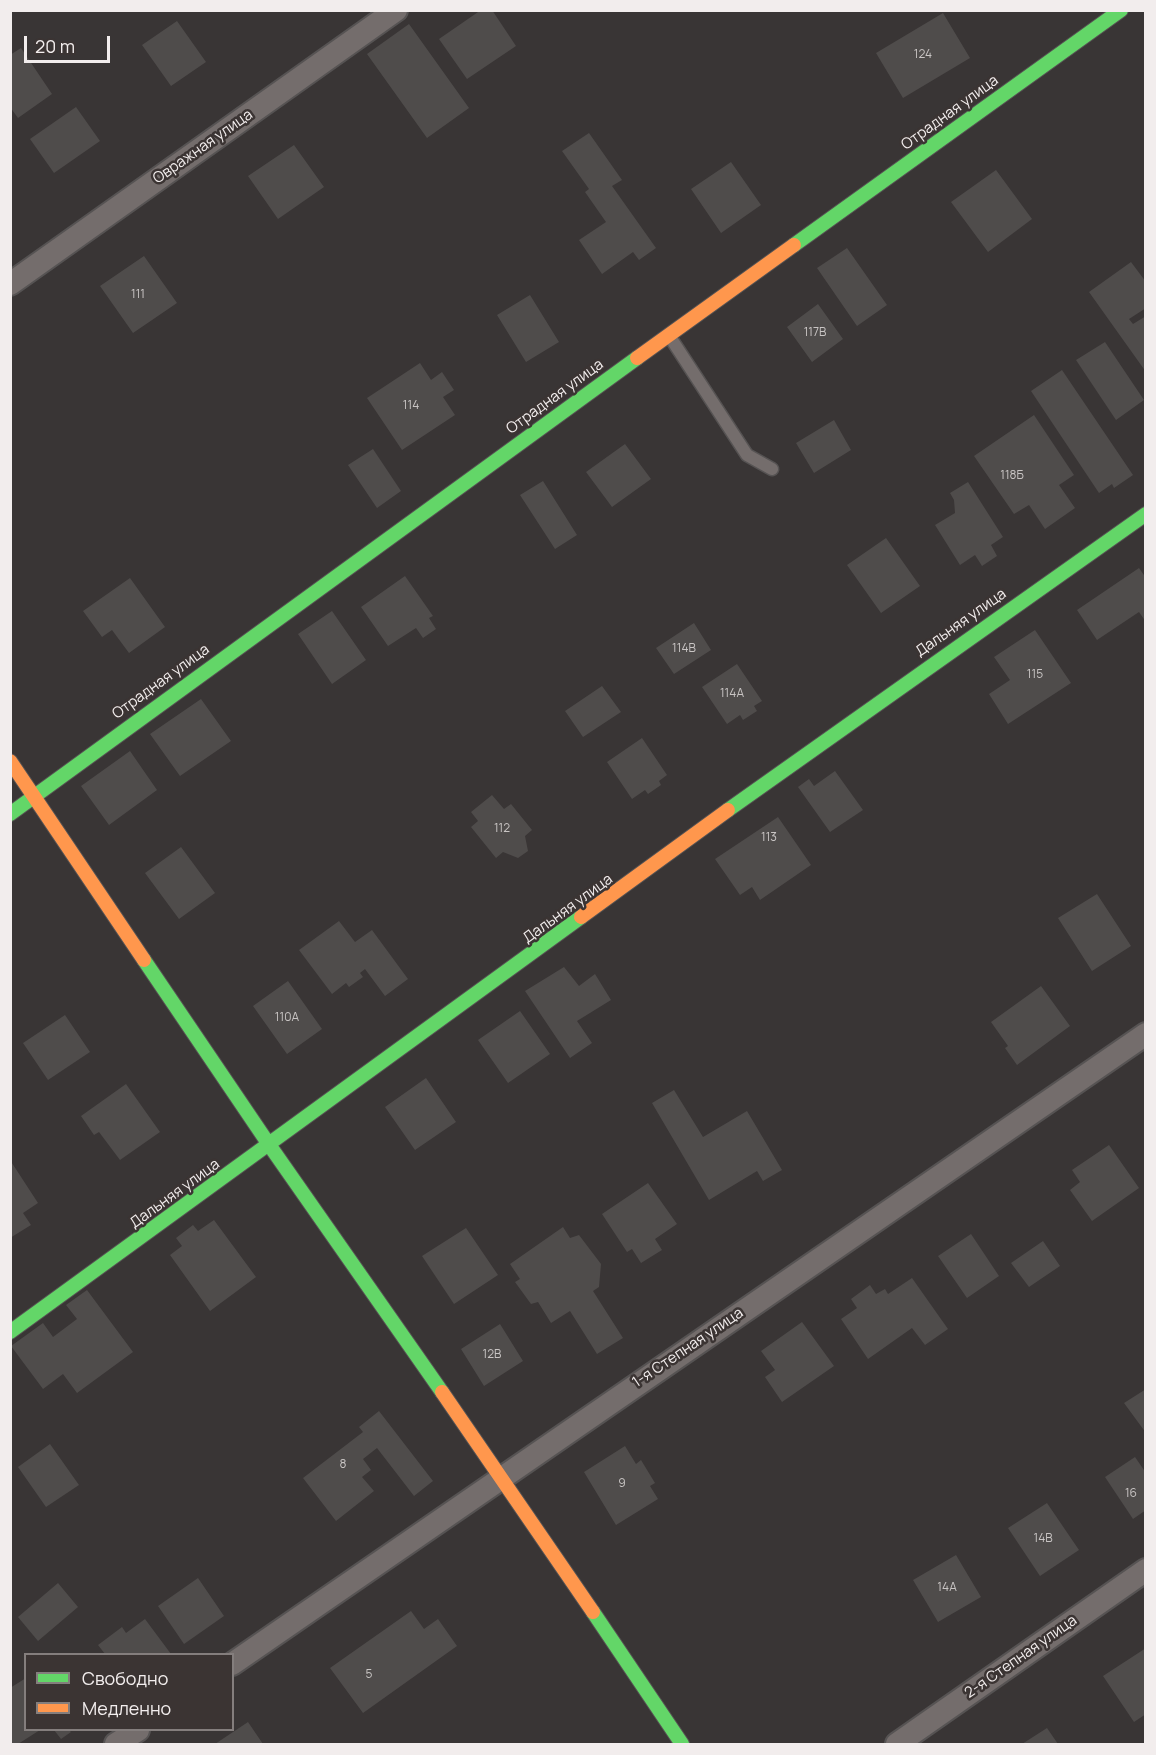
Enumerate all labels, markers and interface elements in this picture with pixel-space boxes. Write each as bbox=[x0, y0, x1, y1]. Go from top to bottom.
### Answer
scale bar bbox=[27, 24, 112, 62]
text: 20 m bbox=[35, 34, 75, 58]
house number: 124 bbox=[914, 48, 932, 62]
street label: Отрадная улица bbox=[898, 72, 1002, 154]
street label: Овражная улица bbox=[150, 106, 256, 188]
house number: 111 bbox=[131, 288, 145, 302]
house number: 117В bbox=[804, 326, 826, 340]
street label: Отрадная улица bbox=[503, 356, 607, 438]
house number: 114 bbox=[403, 399, 419, 413]
house number: 118Б bbox=[1000, 469, 1024, 483]
street label: Дальняя улица bbox=[912, 585, 1010, 661]
street label: Отрадная улица bbox=[109, 641, 213, 723]
house number: 114В bbox=[672, 642, 696, 656]
house number: 115 bbox=[1027, 668, 1043, 682]
house number: 114А bbox=[720, 687, 744, 701]
house number: 112 bbox=[494, 822, 510, 836]
house number: 113 bbox=[761, 831, 777, 845]
street label: Дальняя улица bbox=[520, 870, 616, 948]
house number: 110А bbox=[275, 1011, 299, 1025]
street label: Дальняя улица bbox=[127, 1155, 223, 1233]
street label: 1-я Степная улица bbox=[629, 1304, 747, 1392]
house number: 12В bbox=[483, 1348, 501, 1362]
house number: 8 bbox=[340, 1458, 346, 1472]
house number: 9 bbox=[618, 1477, 626, 1491]
house number: 16 bbox=[1125, 1487, 1137, 1501]
house number: 14В bbox=[1033, 1532, 1053, 1546]
house number: 14А bbox=[937, 1581, 957, 1595]
street label: 2-я Степная улица bbox=[962, 1612, 1080, 1702]
legend bbox=[24, 1653, 234, 1731]
text: Свободно bbox=[82, 1666, 168, 1690]
house number: 5 bbox=[366, 1668, 372, 1682]
text: Медленно bbox=[82, 1696, 171, 1720]

